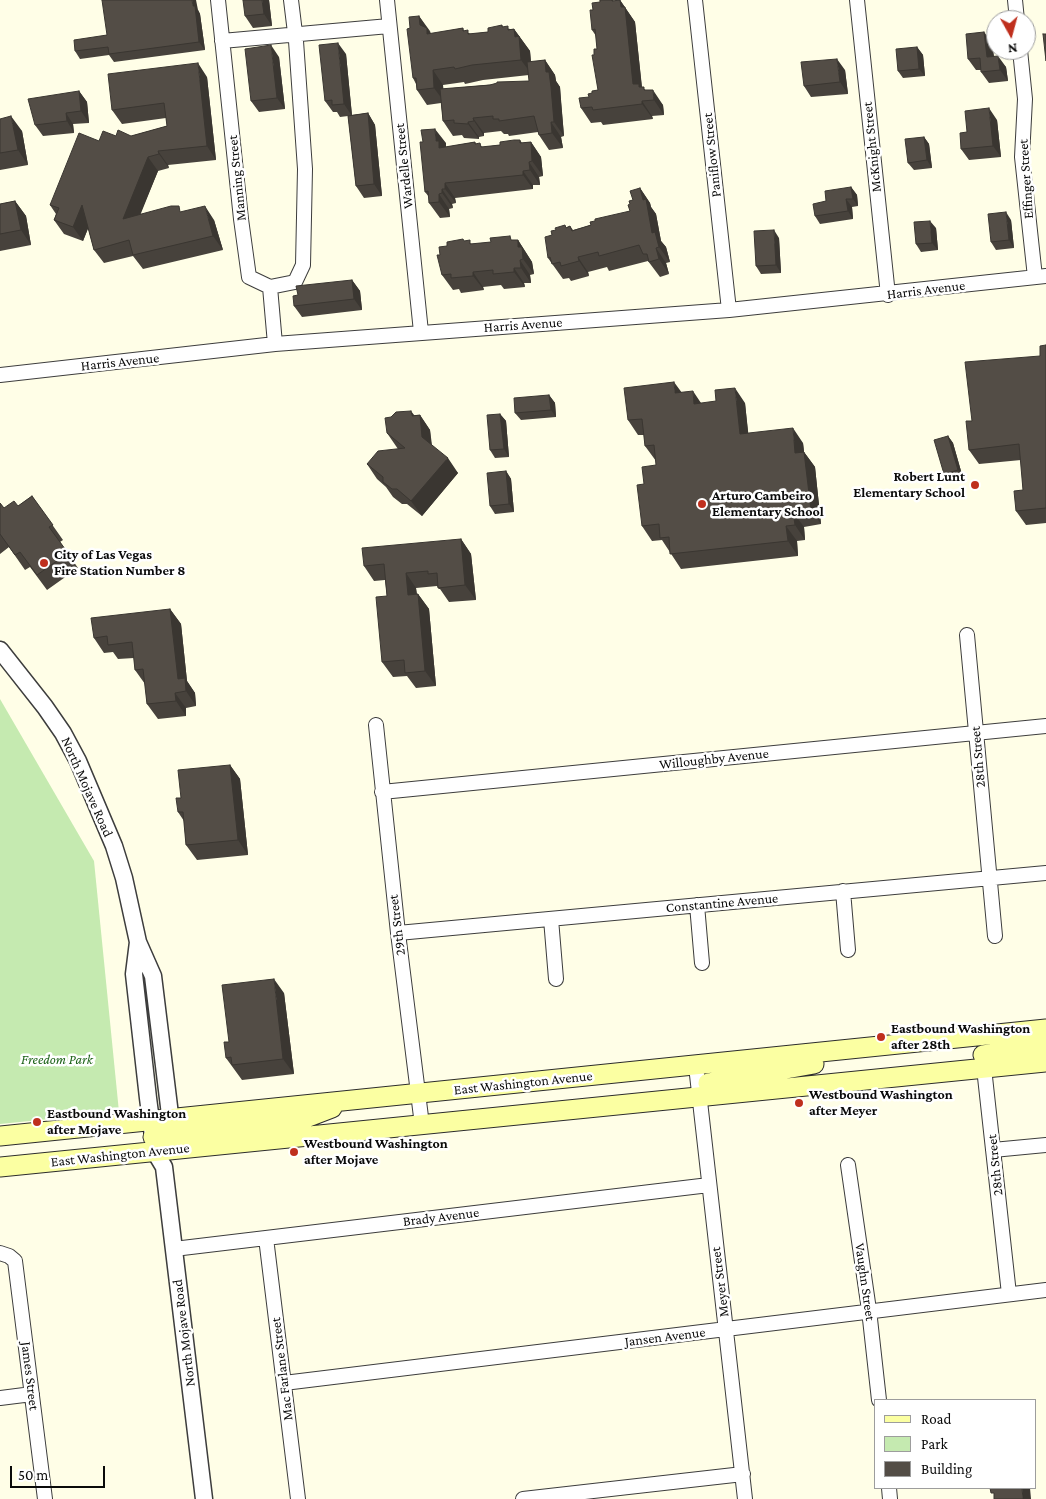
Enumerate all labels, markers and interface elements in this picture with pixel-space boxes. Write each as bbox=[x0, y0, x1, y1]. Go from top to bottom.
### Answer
north arrow bbox=[986, 10, 1036, 60]
text: N bbox=[1007, 40, 1018, 57]
street label: McKnight Street bbox=[859, 101, 885, 193]
street label: Paniflow Street bbox=[699, 112, 725, 198]
street label: Wardelle Street bbox=[391, 122, 417, 210]
street label: Manning Street bbox=[224, 134, 250, 222]
street label: Effinger Street bbox=[1015, 139, 1037, 219]
street label: Harris Avenue bbox=[886, 277, 966, 303]
street label: Harris Avenue bbox=[483, 314, 563, 336]
street label: Harris Avenue bbox=[80, 350, 160, 374]
place label: Robert Lunt Elementary School bbox=[853, 469, 965, 502]
marker: Robert Lunt Elementary School bbox=[969, 479, 981, 491]
place label: Arturo Cambeiro Elementary School bbox=[712, 488, 824, 520]
marker: Arturo Cambeiro Elementary School bbox=[696, 498, 708, 510]
place label: City of Las Vegas Fire Station Number 8 bbox=[54, 547, 185, 580]
marker: City of Las Vegas Fire Station Number 8 bbox=[38, 557, 50, 569]
street label: 28th Street bbox=[967, 726, 989, 788]
street label: North Mojave Road bbox=[57, 734, 117, 840]
street label: Willoughby Avenue bbox=[659, 745, 769, 773]
street label: Constantine Avenue bbox=[665, 890, 779, 916]
street label: 29th Street bbox=[385, 894, 409, 956]
place label: Eastbound Washington after 28th bbox=[891, 1021, 1030, 1054]
marker: Eastbound Washington after 28th bbox=[875, 1031, 887, 1043]
park label: Freedom Park bbox=[21, 1052, 93, 1068]
street label: East Washington Avenue bbox=[453, 1067, 593, 1099]
place label: Westbound Washington after Meyer bbox=[809, 1087, 953, 1120]
marker: Westbound Washington after Meyer bbox=[793, 1097, 805, 1109]
place label: Eastbound Washington after Mojave bbox=[47, 1106, 186, 1138]
marker: Eastbound Washington after Mojave bbox=[31, 1116, 43, 1128]
street label: 28th Street bbox=[983, 1133, 1007, 1197]
place label: Westbound Washington after Mojave bbox=[304, 1136, 448, 1168]
street label: East Washington Avenue bbox=[50, 1139, 190, 1171]
marker: Westbound Washington after Mojave bbox=[288, 1146, 300, 1158]
street label: Brady Avenue bbox=[402, 1204, 480, 1230]
street label: Vaughn Street bbox=[851, 1242, 879, 1322]
street label: Meyer Street bbox=[707, 1246, 733, 1318]
street label: North Mojave Road bbox=[169, 1279, 199, 1387]
street label: Mac Farlane Street bbox=[267, 1316, 297, 1422]
street label: Jansen Avenue bbox=[624, 1324, 706, 1350]
street label: James Street bbox=[17, 1341, 43, 1411]
legend bbox=[874, 1399, 1036, 1489]
text: Road bbox=[921, 1411, 951, 1427]
text: Park bbox=[921, 1436, 948, 1452]
scale bar bbox=[12, 1456, 108, 1488]
text: Building bbox=[921, 1461, 972, 1477]
text: 50 m bbox=[18, 1467, 48, 1483]

